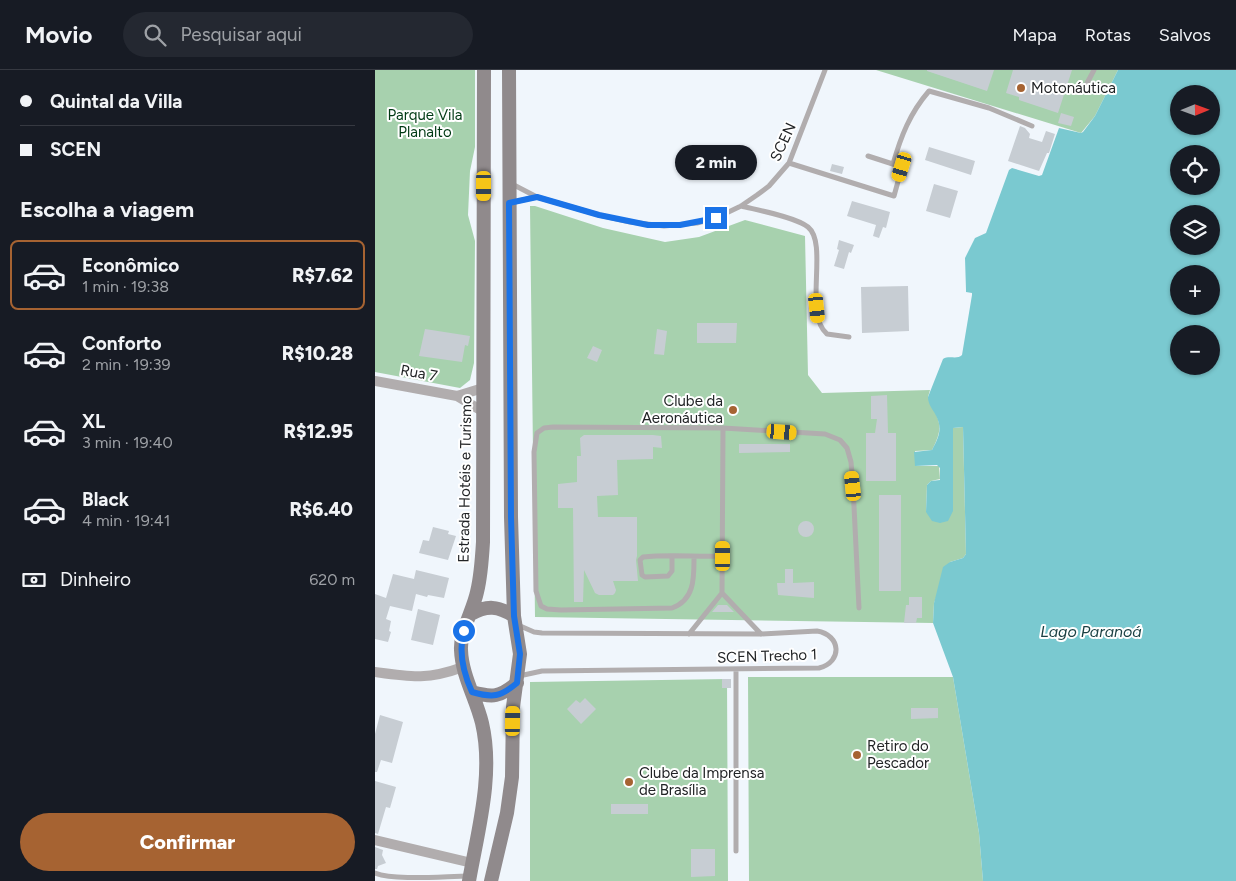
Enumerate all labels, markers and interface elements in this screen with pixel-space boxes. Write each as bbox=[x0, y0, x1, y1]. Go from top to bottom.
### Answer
search box bbox=[123, 12, 473, 57]
text: Movio bbox=[25, 20, 93, 49]
icon: search bbox=[141, 21, 169, 49]
text: Pesquisar aqui bbox=[181, 23, 302, 46]
text: Mapa bbox=[1013, 24, 1057, 46]
text: Rotas bbox=[1085, 24, 1131, 46]
text: Salvos bbox=[1159, 24, 1211, 46]
place label: Motonáutica bbox=[1031, 79, 1116, 97]
marker: Motonáutica bbox=[1015, 82, 1027, 94]
north arrow bbox=[1170, 85, 1220, 135]
map controls bbox=[1170, 85, 1220, 375]
text: Quintal da Villa bbox=[50, 90, 182, 113]
park label: Parque Vila Planalto bbox=[387, 106, 463, 141]
street label: SCEN bbox=[766, 120, 800, 164]
text: SCEN bbox=[50, 138, 101, 161]
button: locate bbox=[1170, 145, 1220, 195]
callout: 2 min bbox=[675, 146, 757, 180]
car bbox=[890, 150, 913, 184]
text: 2 min bbox=[696, 153, 736, 172]
car bbox=[476, 171, 491, 201]
text: Escolha a viagem bbox=[20, 196, 194, 223]
button: layers bbox=[1170, 205, 1220, 255]
route end bbox=[705, 207, 727, 229]
icon: car bbox=[22, 253, 67, 298]
text: Econômico bbox=[82, 254, 179, 277]
text: R$7.62 bbox=[292, 264, 353, 287]
button: + bbox=[1170, 265, 1220, 315]
text: 1 min · 19:38 bbox=[82, 277, 169, 296]
car bbox=[807, 292, 826, 324]
button: − bbox=[1170, 325, 1220, 375]
icon: car bbox=[22, 331, 67, 376]
text: Conforto bbox=[82, 332, 162, 355]
text: R$10.28 bbox=[282, 342, 353, 365]
text: 2 min · 19:39 bbox=[82, 355, 171, 374]
street label: Rua 7 bbox=[399, 361, 439, 385]
place label: Clube da Aeronáutica bbox=[642, 392, 723, 427]
street label: Estrada Hotéis e Turismo bbox=[455, 395, 475, 563]
marker: Clube da Aeronáutica bbox=[727, 404, 739, 416]
icon: car bbox=[22, 409, 67, 454]
text: XL bbox=[82, 410, 105, 433]
text: R$12.95 bbox=[284, 420, 353, 443]
car bbox=[766, 423, 797, 441]
text: 3 min · 19:40 bbox=[82, 433, 173, 452]
car bbox=[843, 470, 862, 502]
icon: car bbox=[22, 487, 67, 532]
text: Black bbox=[82, 488, 129, 511]
text: R$6.40 bbox=[289, 498, 353, 521]
text: 4 min · 19:41 bbox=[82, 511, 170, 530]
car bbox=[715, 541, 730, 571]
icon: cash bbox=[20, 566, 48, 594]
text: Dinheiro bbox=[60, 568, 131, 591]
text: 620 m bbox=[309, 570, 355, 589]
route start bbox=[453, 620, 475, 642]
water label: Lago Paranoá bbox=[1040, 622, 1142, 641]
street label: SCEN Trecho 1 bbox=[717, 645, 817, 667]
car bbox=[505, 706, 520, 736]
place label: Retiro do Pescador bbox=[867, 737, 929, 772]
marker: Retiro do Pescador bbox=[851, 749, 863, 761]
place label: Clube da Imprensa de Brasília bbox=[639, 764, 764, 799]
marker: Clube da Imprensa de Brasília bbox=[623, 776, 635, 788]
button: Confirmar bbox=[20, 813, 355, 871]

